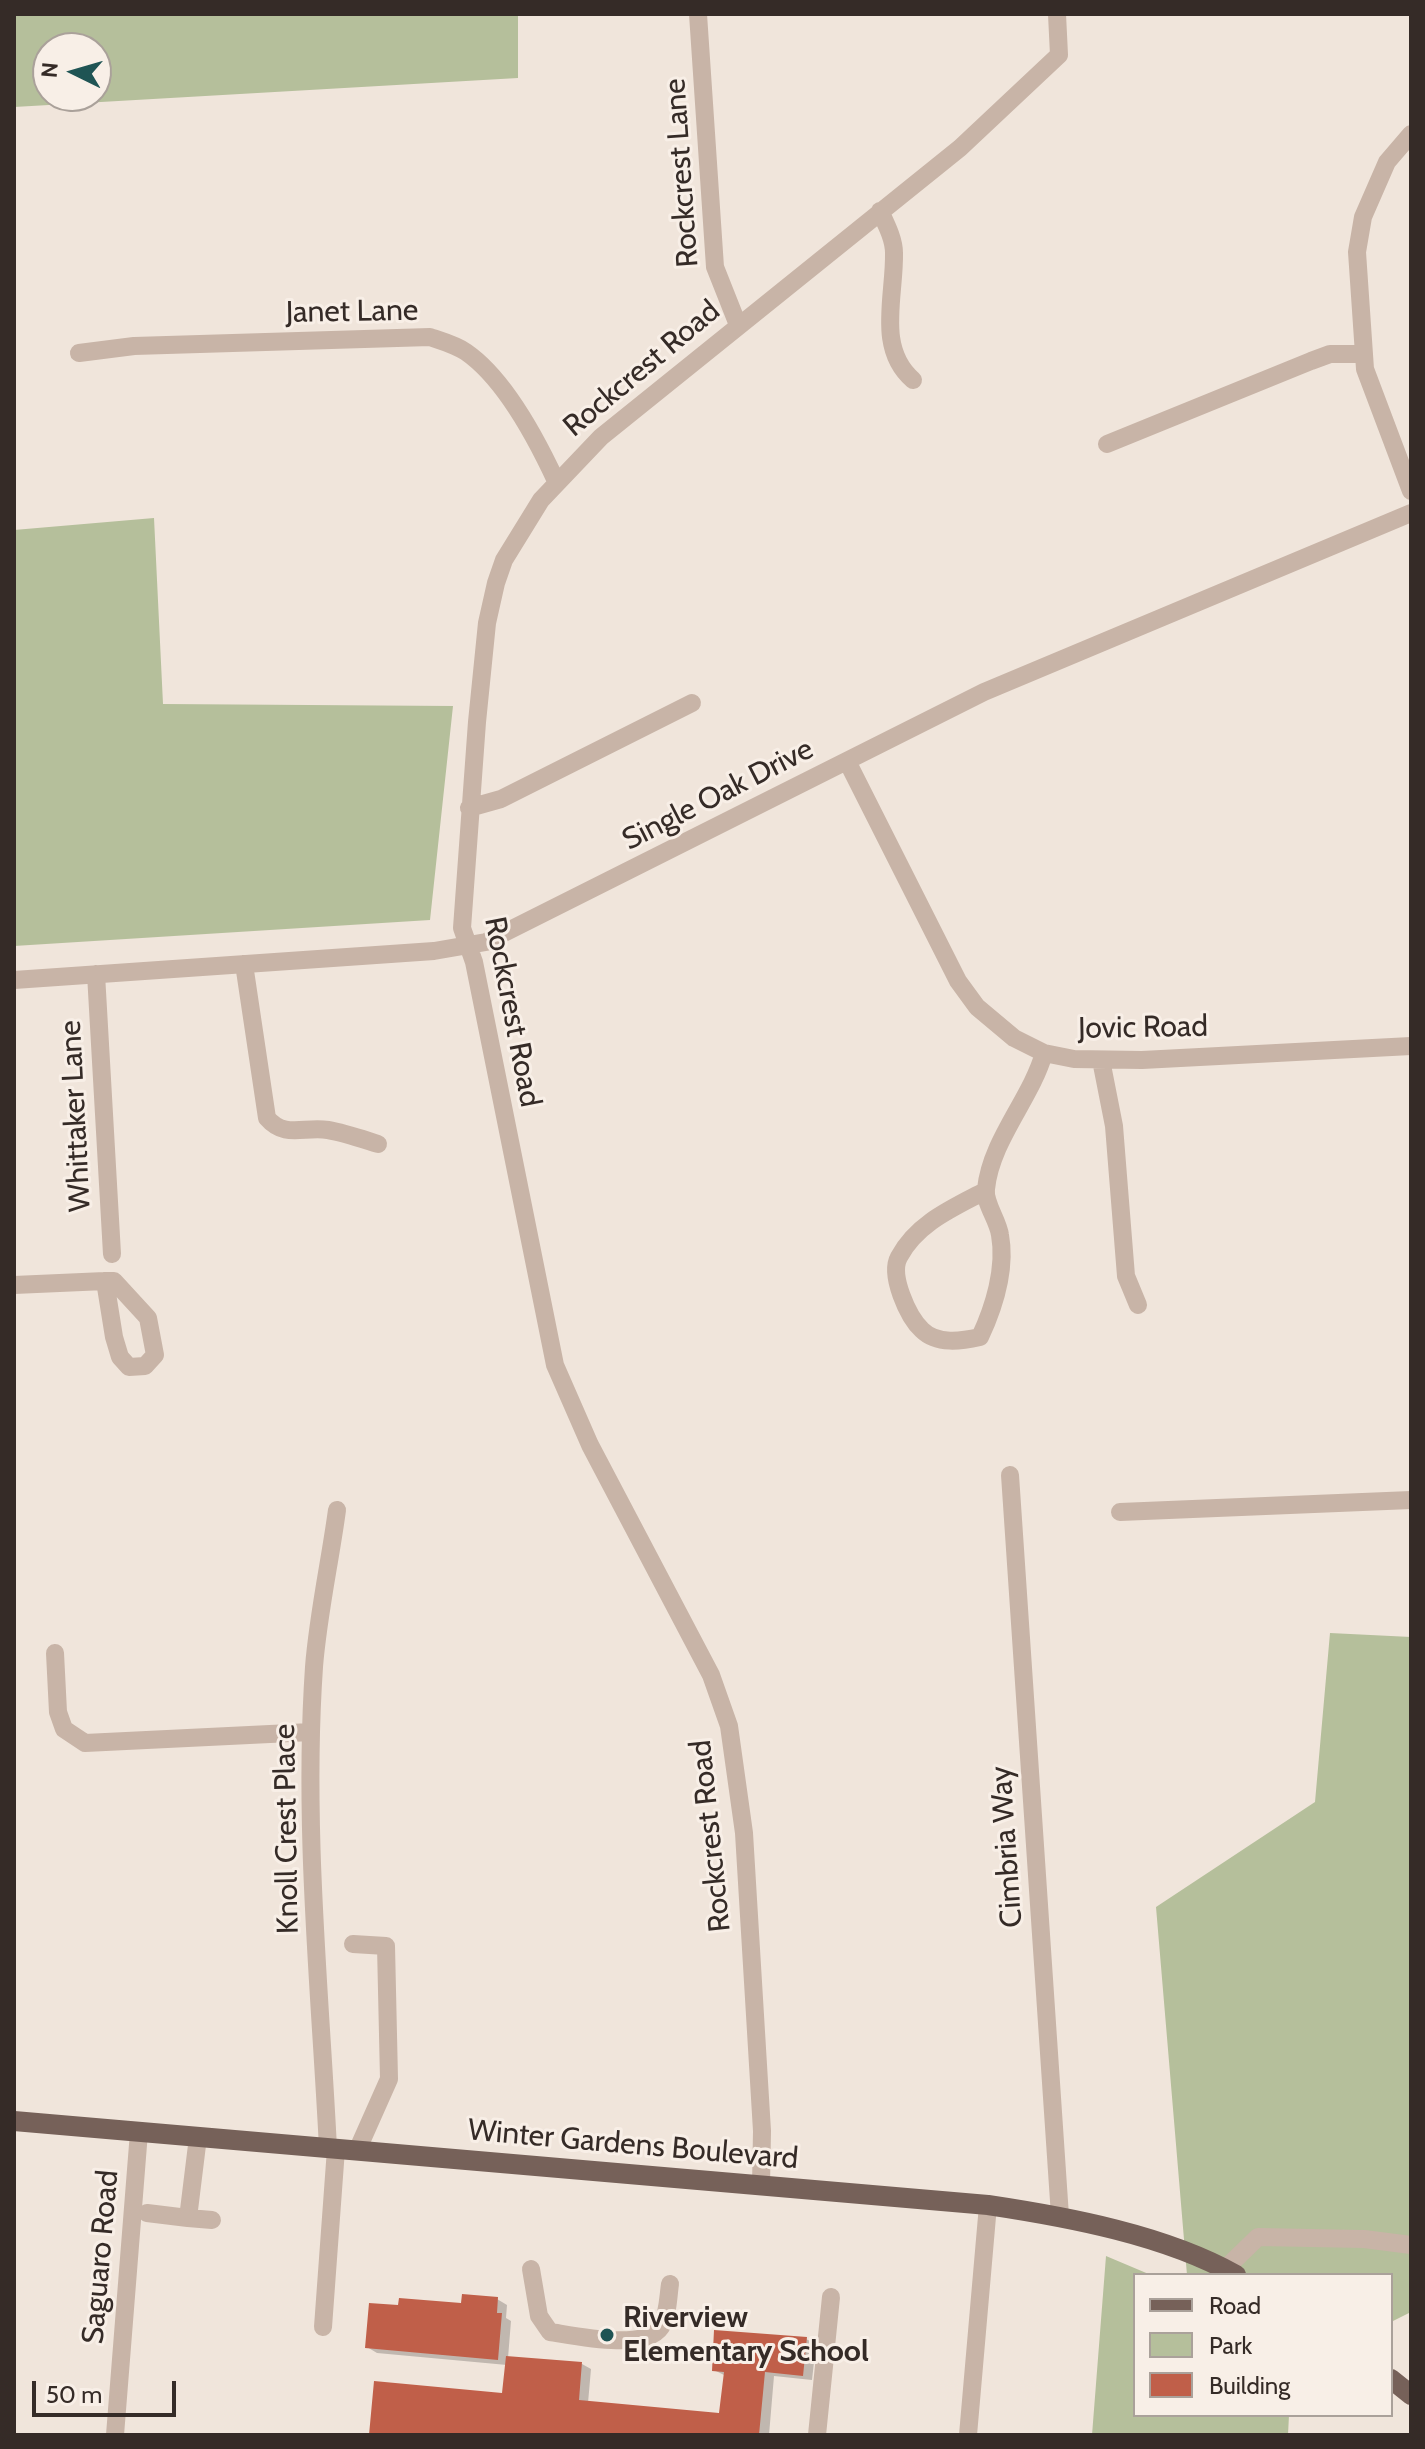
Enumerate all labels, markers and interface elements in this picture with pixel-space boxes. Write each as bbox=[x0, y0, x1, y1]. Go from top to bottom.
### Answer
north arrow bbox=[32, 32, 112, 112]
text: N bbox=[35, 61, 64, 79]
street label: Rockcrest Lane bbox=[657, 77, 707, 269]
street label: Janet Lane bbox=[286, 293, 418, 331]
street label: Rockcrest Road bbox=[557, 293, 727, 445]
street label: Single Oak Drive bbox=[617, 731, 819, 859]
street label: Rockcrest Road bbox=[476, 914, 548, 1110]
street label: Jovic Road bbox=[1078, 1009, 1208, 1047]
street label: Whittaker Lane bbox=[53, 1019, 99, 1213]
street label: Knoll Crest Place bbox=[267, 1723, 307, 1935]
street label: Rockcrest Road bbox=[683, 1738, 739, 1934]
street label: Cimbria Way bbox=[983, 1765, 1031, 1929]
street label: Winter Gardens Boulevard bbox=[466, 2113, 800, 2177]
street label: Saguaro Road bbox=[75, 2169, 127, 2345]
legend bbox=[1133, 2273, 1393, 2417]
text: Road bbox=[1209, 2291, 1261, 2320]
place label: Riverview Elementary School bbox=[623, 2300, 869, 2370]
marker: Riverview Elementary School bbox=[598, 2326, 616, 2344]
text: Park bbox=[1209, 2331, 1252, 2360]
scale bar bbox=[36, 2365, 180, 2415]
text: Building bbox=[1209, 2371, 1290, 2400]
text: 50 m bbox=[46, 2380, 102, 2409]

